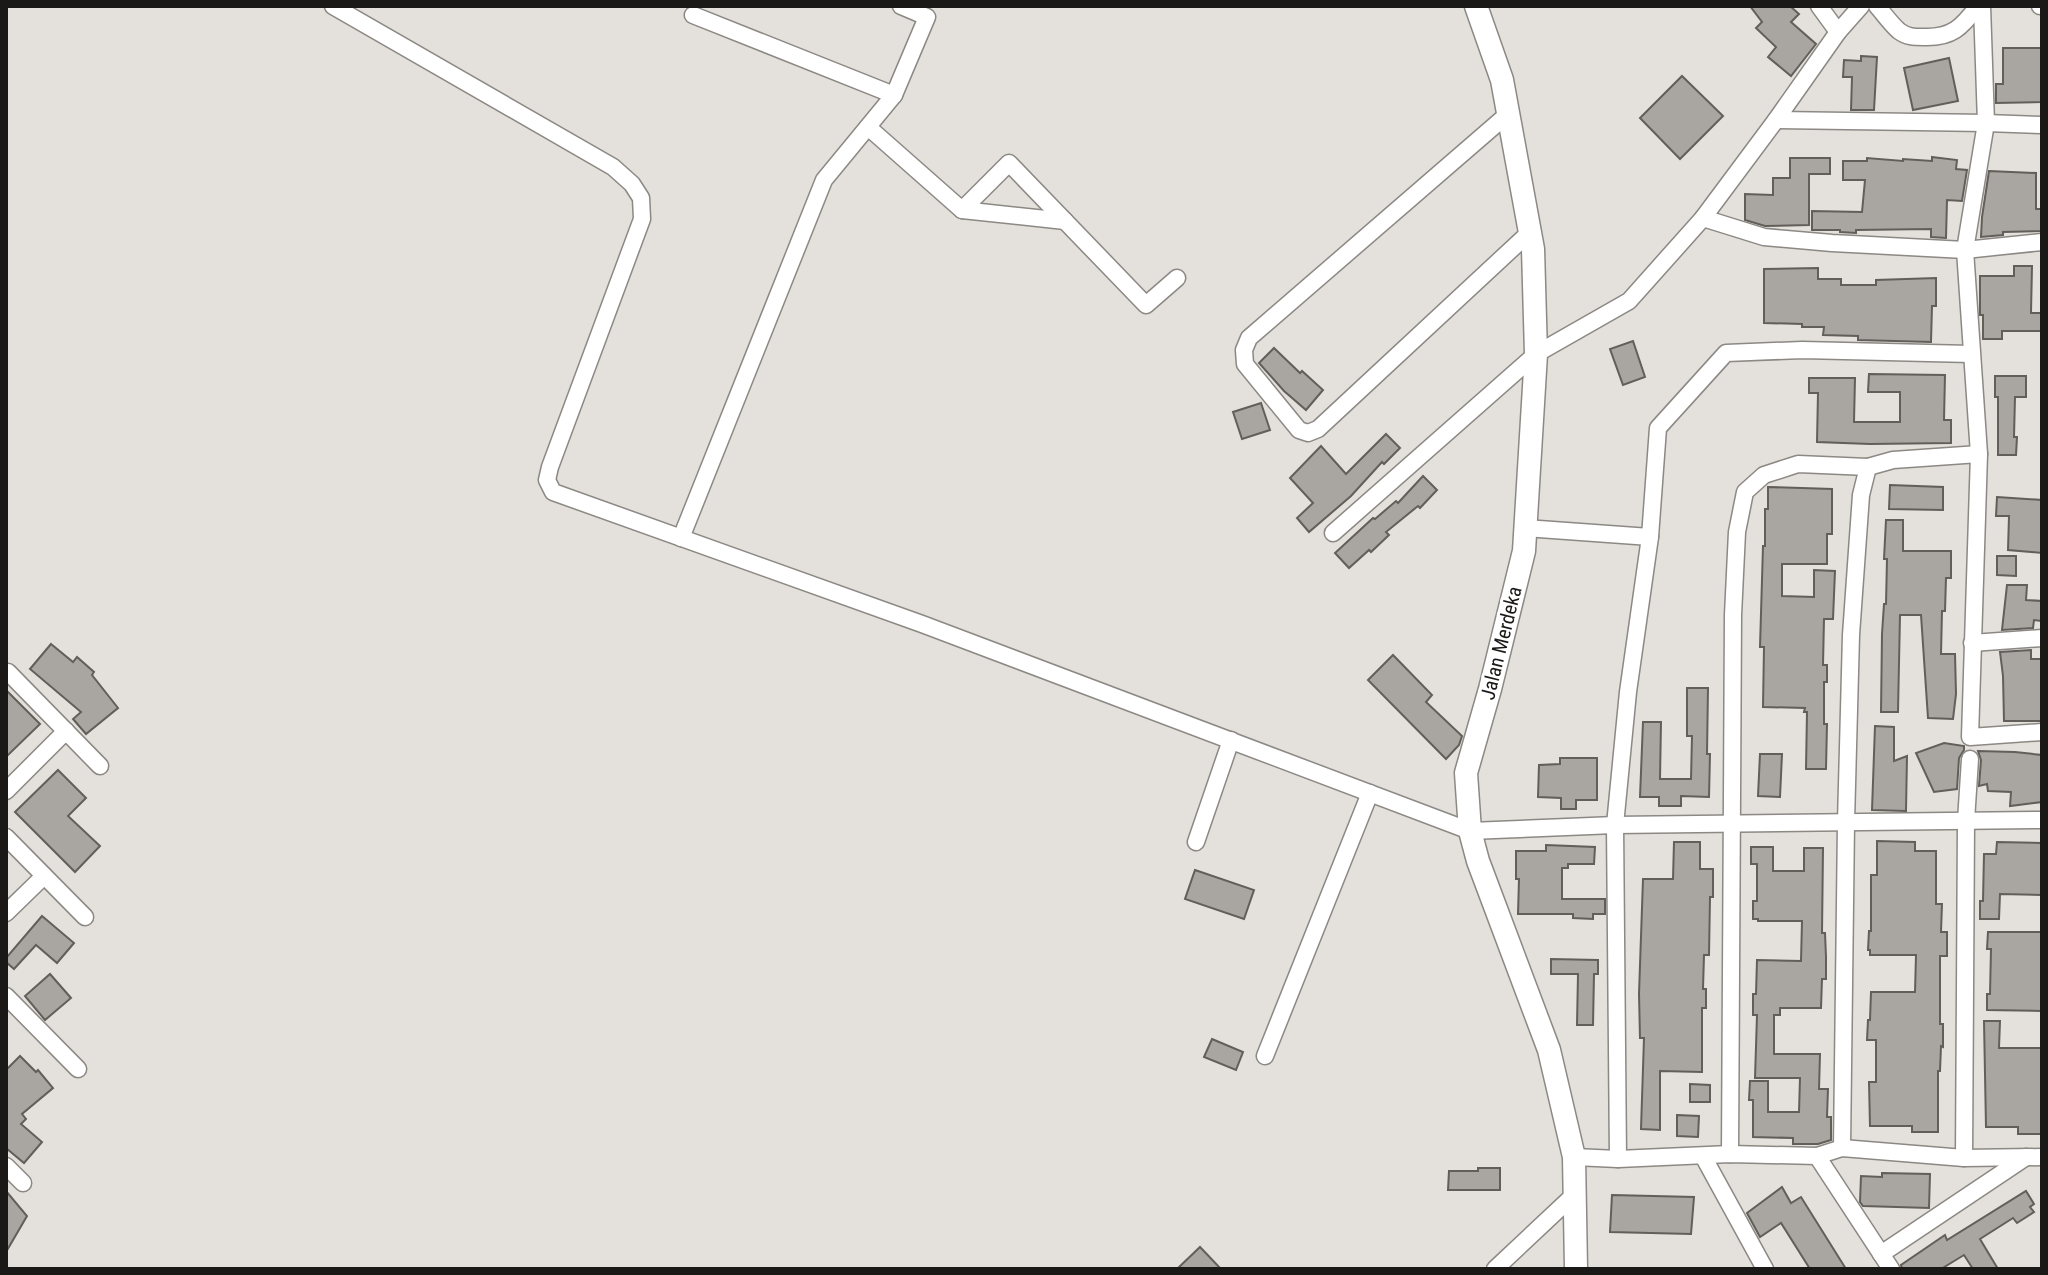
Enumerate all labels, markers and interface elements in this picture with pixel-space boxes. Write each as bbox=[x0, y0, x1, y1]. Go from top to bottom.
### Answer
street label: Jalan Merdeka bbox=[1475, 584, 1527, 702]

